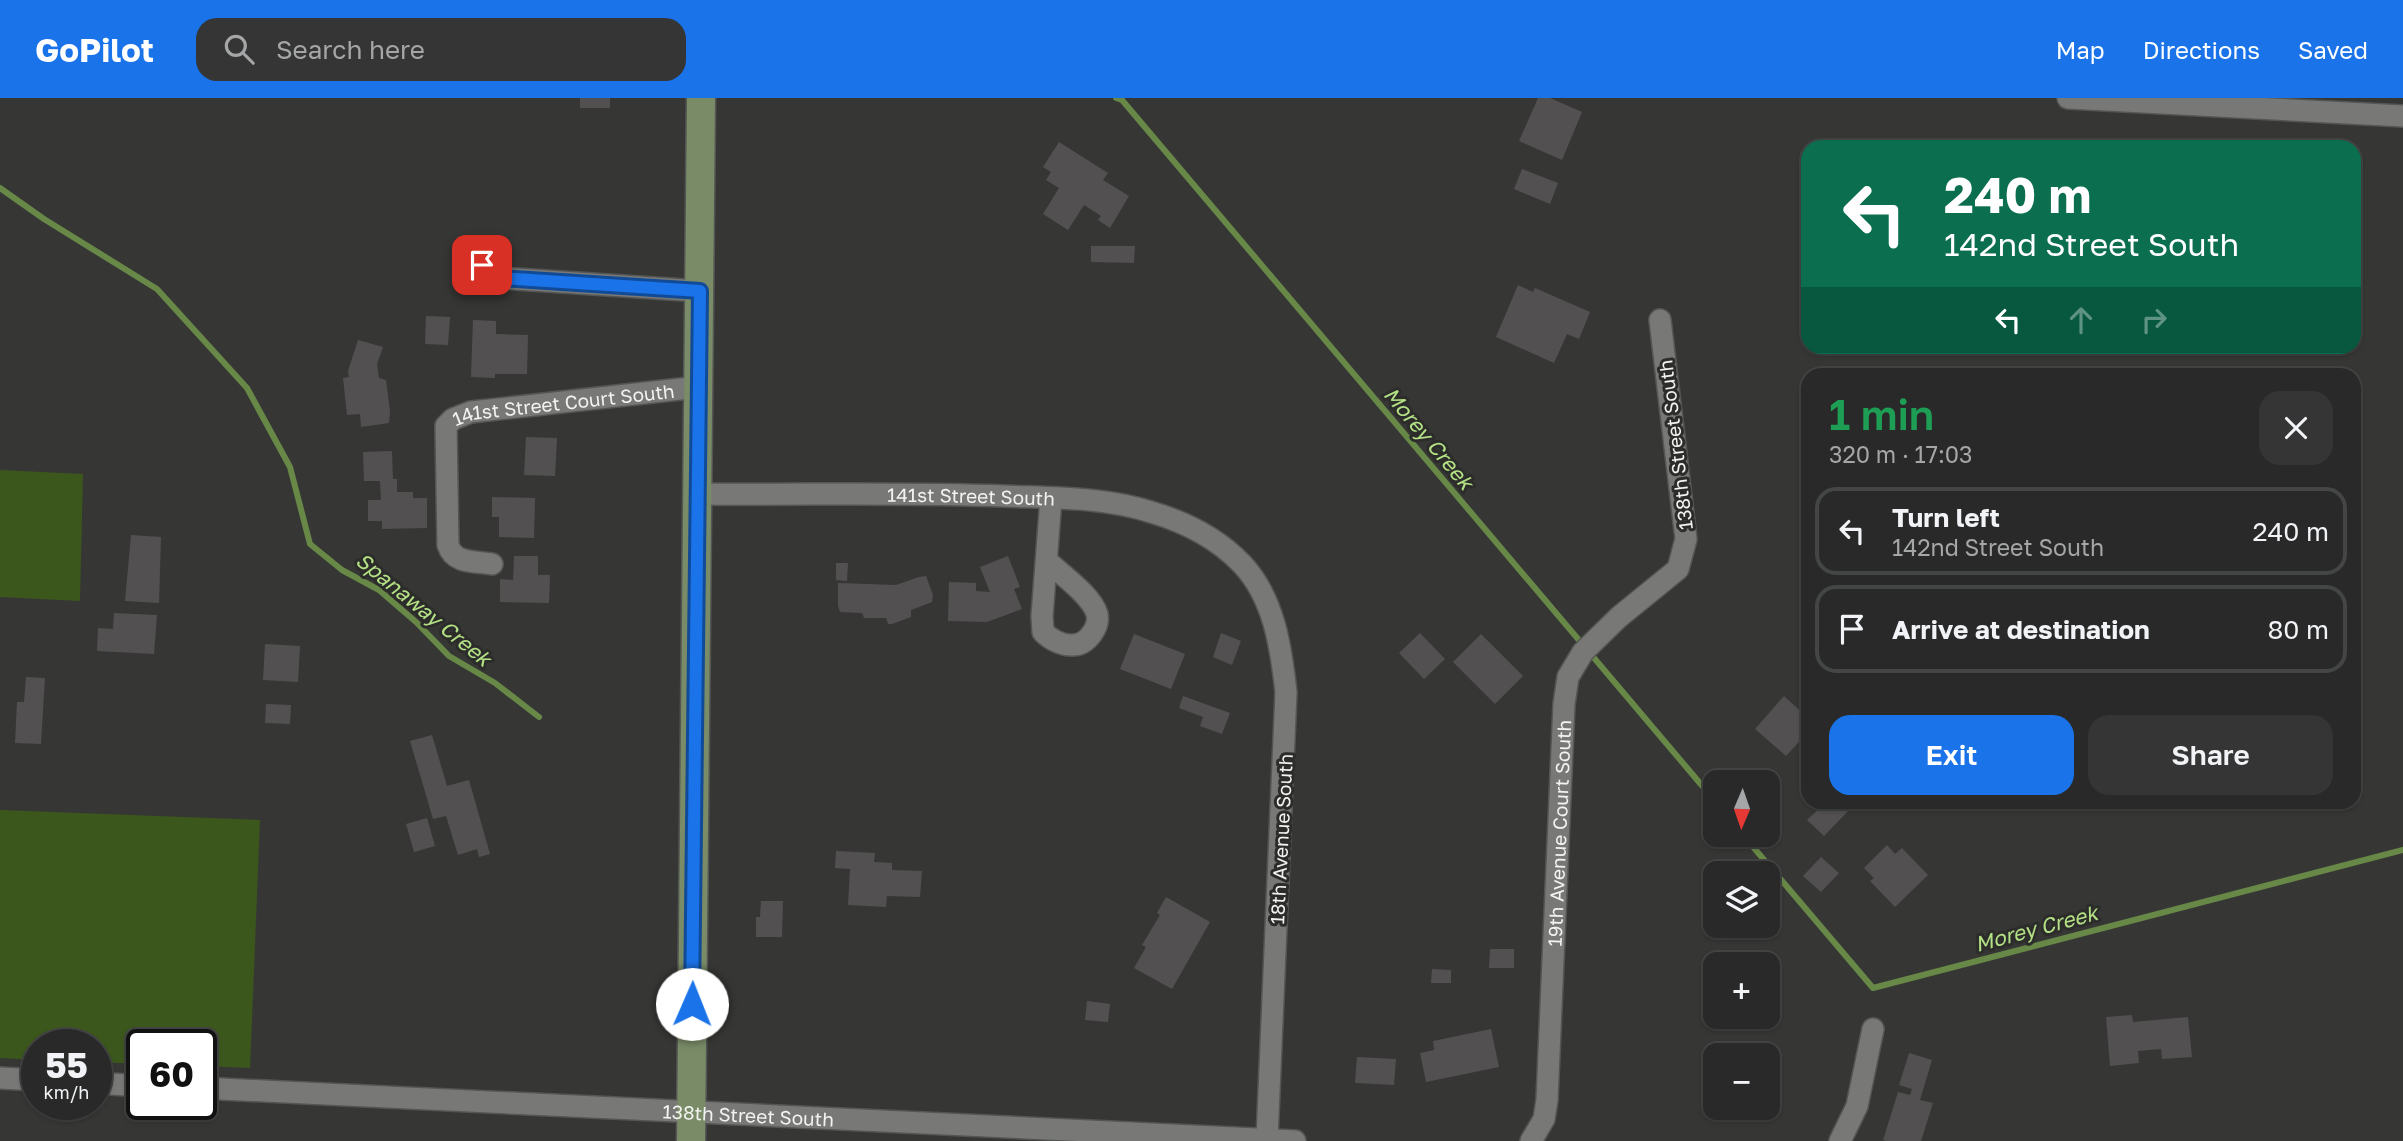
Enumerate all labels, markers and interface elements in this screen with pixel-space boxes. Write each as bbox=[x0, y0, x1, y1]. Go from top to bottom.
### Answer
search box bbox=[196, 18, 686, 81]
text: GoPilot bbox=[35, 30, 154, 69]
icon: search bbox=[220, 30, 258, 68]
text: Search here bbox=[276, 34, 425, 65]
text: Map bbox=[2056, 35, 2105, 64]
text: Directions bbox=[2143, 35, 2260, 64]
text: Saved bbox=[2298, 35, 2368, 64]
text: 240 m bbox=[1944, 165, 2092, 224]
icon: left bbox=[1829, 168, 1920, 259]
text: 142nd Street South bbox=[1944, 225, 2239, 263]
pin bbox=[452, 235, 512, 295]
icon: arrive bbox=[463, 246, 501, 284]
icon: left bbox=[1989, 301, 2027, 339]
icon: ahead bbox=[2062, 301, 2100, 339]
icon: right bbox=[2135, 301, 2173, 339]
street label: 138th Street South bbox=[1653, 359, 1697, 531]
street label: 141st Street Court South bbox=[449, 378, 676, 430]
water label: Morey Creek bbox=[1379, 381, 1481, 496]
text: 1 min bbox=[1829, 389, 1934, 439]
button: close bbox=[2259, 391, 2333, 465]
text: 320 m · 17:03 bbox=[1829, 440, 1973, 468]
street label: 141st Street South bbox=[887, 482, 1055, 509]
text: Turn left bbox=[1892, 502, 2000, 533]
icon: left bbox=[1833, 512, 1871, 550]
text: 240 m bbox=[2252, 516, 2329, 547]
text: 142nd Street South bbox=[1892, 533, 2104, 561]
water label: Spanaway Creek bbox=[351, 547, 498, 673]
icon: arrive bbox=[1833, 610, 1871, 648]
text: Arrive at destination bbox=[1892, 614, 2150, 645]
text: 80 m bbox=[2268, 614, 2329, 645]
button: Exit bbox=[1829, 715, 2074, 795]
button: Share bbox=[2088, 715, 2333, 795]
street label: 19th Avenue Court South bbox=[1542, 719, 1575, 947]
street label: 18th Avenue South bbox=[1265, 753, 1297, 925]
north arrow bbox=[1703, 770, 1780, 847]
map controls bbox=[1703, 770, 1780, 1120]
button: layers bbox=[1703, 861, 1780, 938]
water label: Morey Creek bbox=[1972, 899, 2102, 957]
button: + bbox=[1703, 952, 1780, 1029]
position arrow bbox=[655, 967, 729, 1041]
speed limit sign: 60 bbox=[126, 1029, 217, 1120]
button: − bbox=[1703, 1043, 1780, 1120]
text: 55 bbox=[45, 1044, 88, 1086]
text: km/h bbox=[44, 1081, 89, 1103]
street label: 138th Street South bbox=[662, 1099, 835, 1130]

